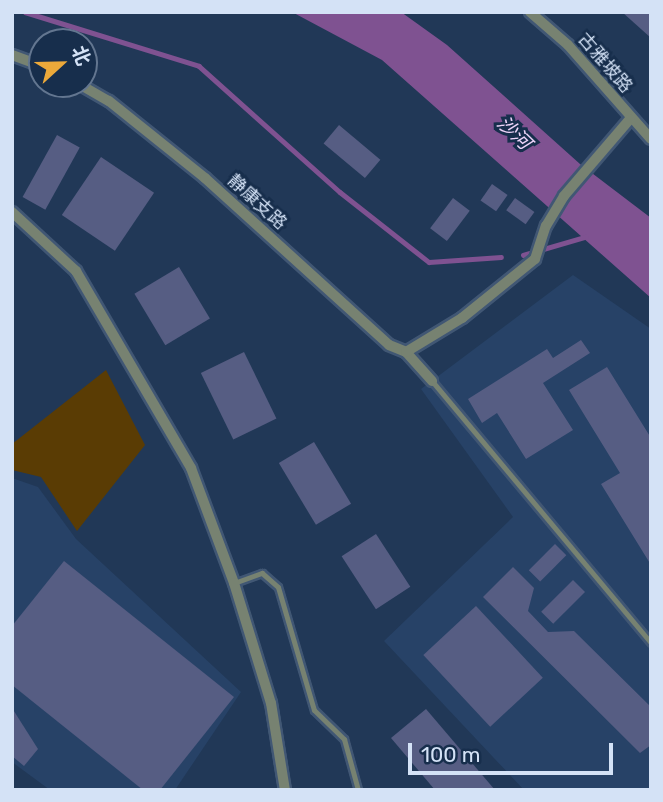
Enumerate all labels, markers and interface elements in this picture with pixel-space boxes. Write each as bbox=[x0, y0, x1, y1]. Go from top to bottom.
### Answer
north arrow bbox=[28, 28, 98, 98]
street label: 古雅坡路 bbox=[573, 29, 637, 97]
text: 北 bbox=[67, 43, 95, 69]
water label: 沙河 bbox=[492, 112, 536, 154]
street label: 静康支路 bbox=[223, 170, 291, 234]
scale bar bbox=[411, 728, 616, 772]
text: 100 m bbox=[421, 742, 480, 767]

